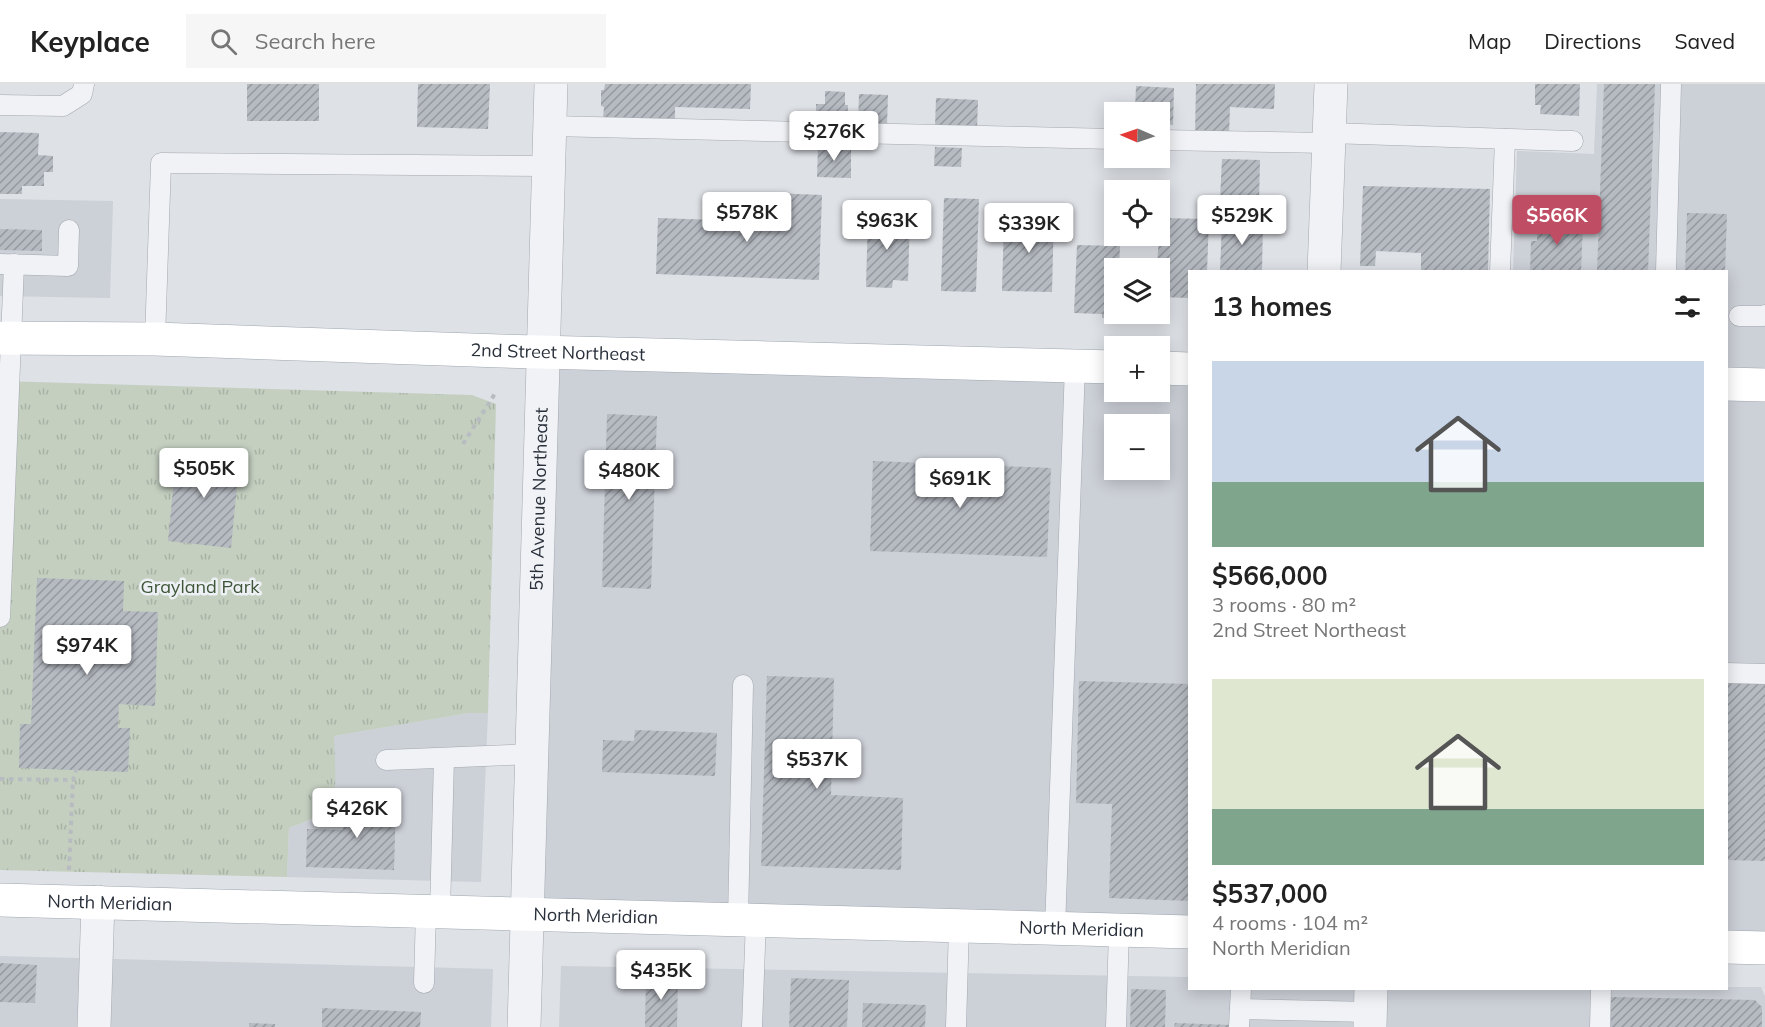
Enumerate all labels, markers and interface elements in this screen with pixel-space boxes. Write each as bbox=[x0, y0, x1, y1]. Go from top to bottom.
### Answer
search box bbox=[186, 14, 606, 68]
text: Keyplace bbox=[30, 24, 150, 59]
icon: search bbox=[207, 25, 240, 58]
text: Search here bbox=[255, 27, 376, 55]
text: Map bbox=[1468, 28, 1511, 54]
text: Directions bbox=[1544, 28, 1641, 54]
text: Saved bbox=[1674, 28, 1735, 54]
north arrow bbox=[1104, 102, 1170, 168]
map controls bbox=[1104, 102, 1170, 480]
pin: $276K bbox=[792, 111, 876, 162]
text: $276K bbox=[803, 118, 865, 143]
button: locate bbox=[1104, 180, 1170, 246]
pin: $578K bbox=[705, 192, 789, 243]
pin: $529K bbox=[1200, 195, 1284, 246]
pin: $566K bbox=[1515, 195, 1599, 246]
text: $578K bbox=[716, 199, 778, 224]
pin: $963K bbox=[845, 200, 929, 251]
text: $529K bbox=[1211, 202, 1273, 227]
text: $566K bbox=[1526, 202, 1588, 227]
pin: $339K bbox=[987, 203, 1071, 254]
text: $963K bbox=[856, 207, 918, 232]
text: $339K bbox=[998, 210, 1060, 235]
button: layers bbox=[1104, 258, 1170, 324]
text: 13 homes bbox=[1212, 290, 1332, 323]
icon: filters bbox=[1671, 290, 1704, 323]
button: + bbox=[1104, 336, 1170, 402]
street label: 2nd Street Northeast bbox=[470, 338, 645, 366]
icon: home bbox=[1404, 400, 1512, 508]
street label: 5th Avenue Northeast bbox=[524, 407, 553, 591]
button: − bbox=[1104, 414, 1170, 480]
pin: $505K bbox=[162, 448, 246, 499]
pin: $480K bbox=[587, 450, 671, 501]
text: $505K bbox=[173, 455, 235, 480]
text: $480K bbox=[598, 457, 660, 482]
pin: $691K bbox=[918, 458, 1002, 509]
text: $691K bbox=[929, 465, 991, 490]
text: $566,000 bbox=[1212, 559, 1328, 592]
park label: Grayland Park bbox=[141, 575, 260, 598]
text: 3 rooms · 80 m² bbox=[1212, 592, 1356, 617]
text: 2nd Street Northeast bbox=[1212, 617, 1406, 642]
pin: $974K bbox=[45, 625, 129, 676]
text: $974K bbox=[56, 632, 118, 657]
icon: home bbox=[1404, 718, 1512, 826]
pin: $537K bbox=[775, 739, 859, 790]
text: $537K bbox=[786, 746, 848, 771]
pin: $426K bbox=[315, 788, 399, 839]
text: $426K bbox=[326, 795, 388, 820]
text: $537,000 bbox=[1212, 877, 1328, 910]
street label: North Meridian bbox=[47, 889, 173, 916]
street label: North Meridian bbox=[533, 902, 659, 929]
text: 4 rooms · 104 m² bbox=[1212, 910, 1368, 935]
street label: North Meridian bbox=[1019, 915, 1144, 942]
text: North Meridian bbox=[1212, 935, 1351, 960]
pin: $435K bbox=[619, 950, 703, 1001]
text: $435K bbox=[630, 957, 692, 982]

